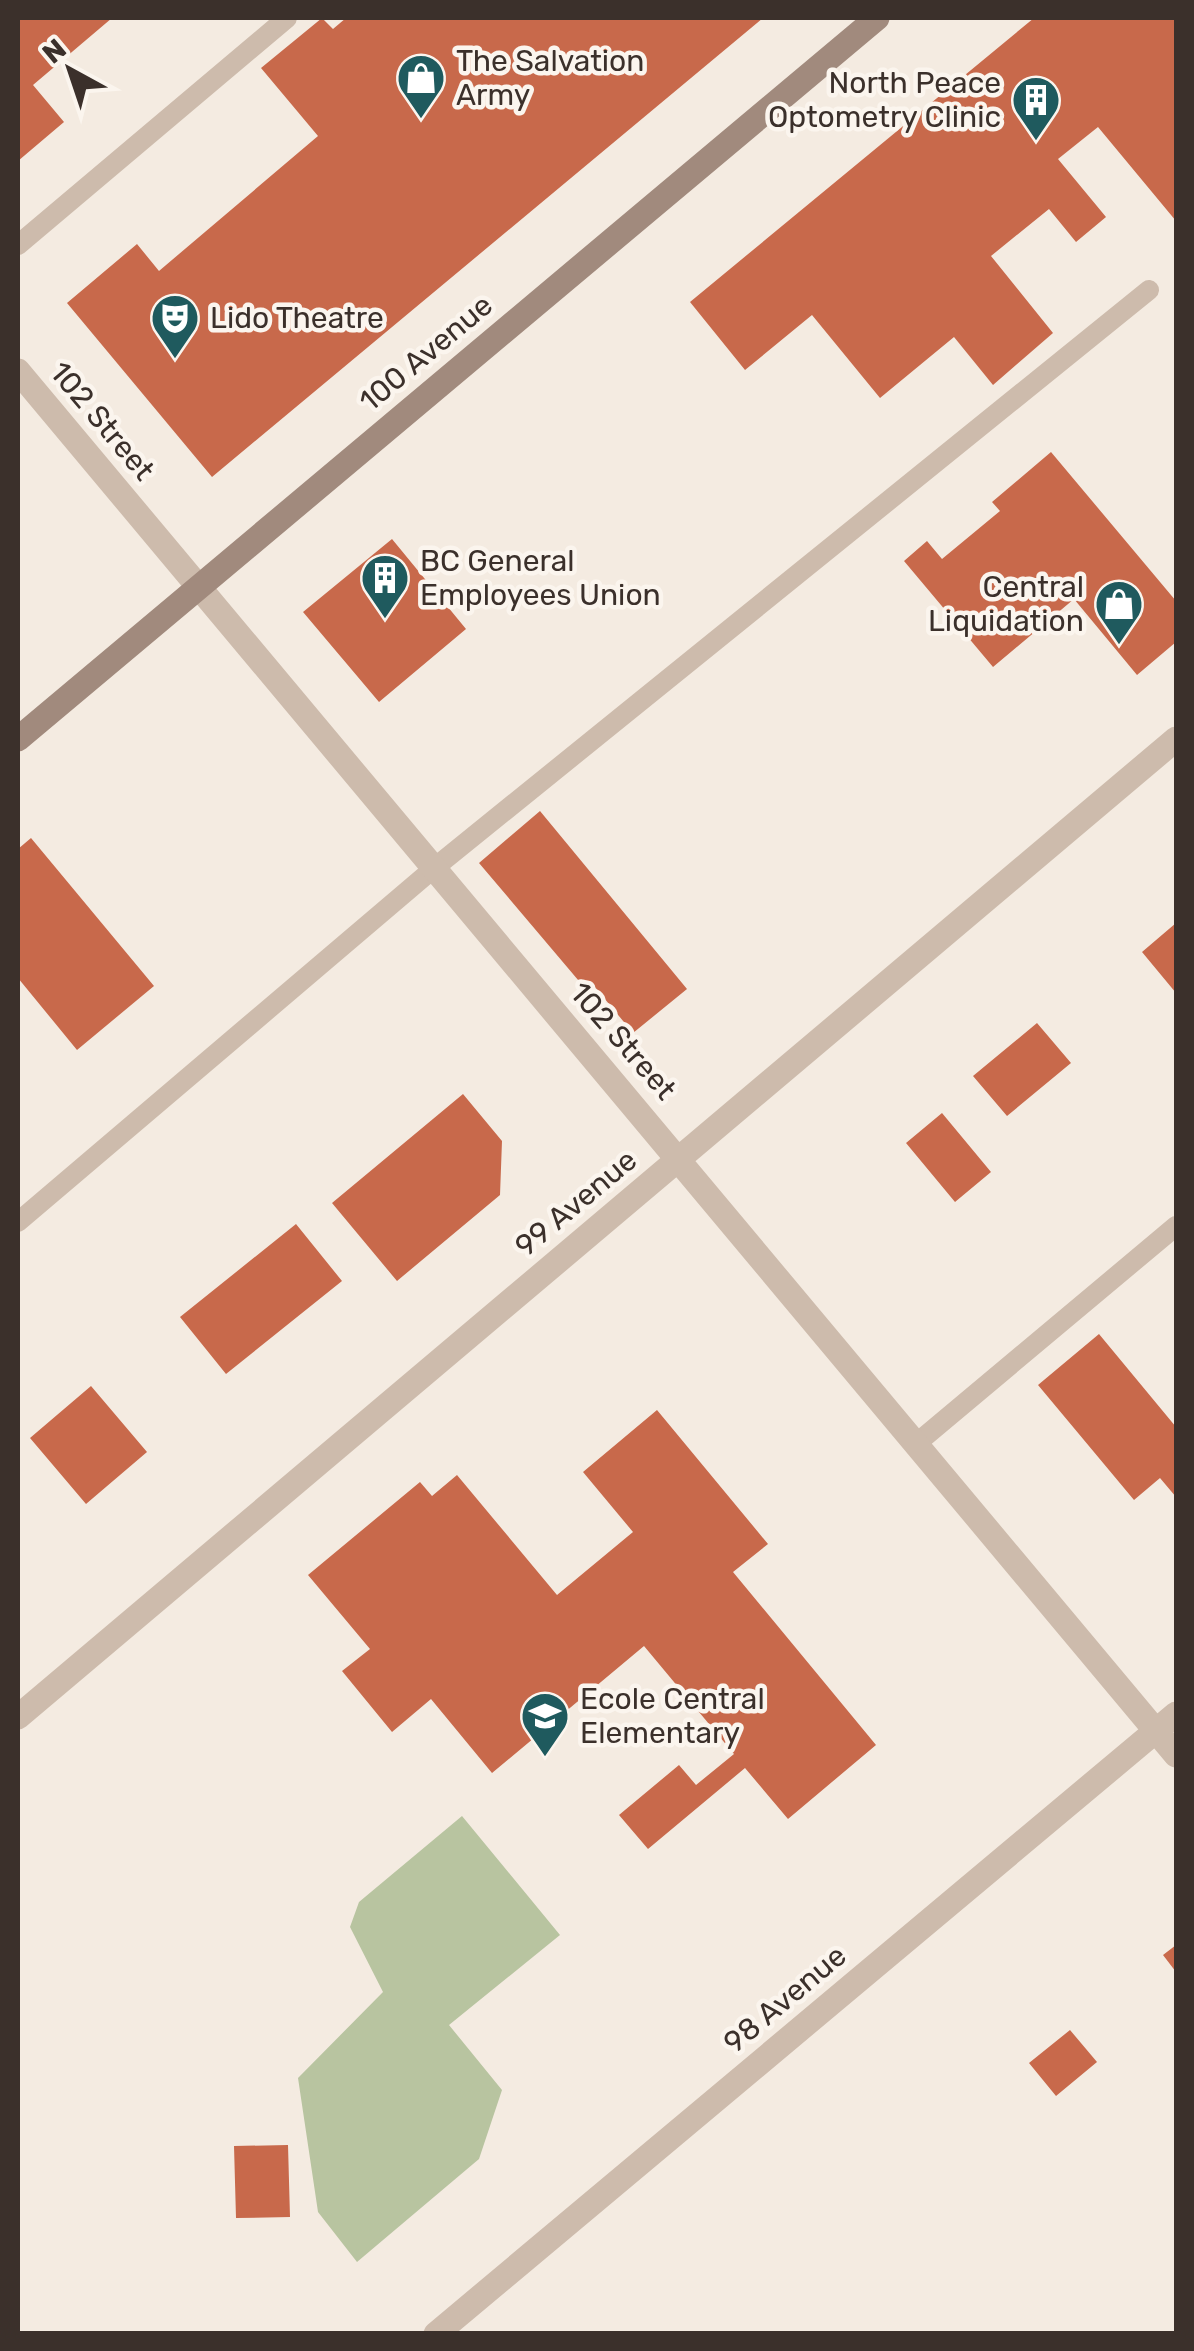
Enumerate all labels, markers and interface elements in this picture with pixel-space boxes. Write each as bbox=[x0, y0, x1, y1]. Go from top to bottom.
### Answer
north arrow bbox=[20, 20, 120, 120]
text: N bbox=[36, 32, 73, 70]
place label: The Salvation Army bbox=[456, 43, 645, 113]
shop icon: The Salvation Army bbox=[395, 52, 447, 120]
place label: North Peace Optometry Clinic bbox=[768, 65, 1001, 135]
building icon: North Peace Optometry Clinic bbox=[1010, 74, 1062, 142]
street label: 100 Avenue bbox=[352, 287, 500, 419]
theatre icon: Lido Theatre bbox=[149, 292, 201, 360]
place label: Lido Theatre bbox=[210, 300, 384, 336]
street label: 102 Street bbox=[42, 354, 162, 488]
place label: BC General Employees Union bbox=[420, 543, 661, 613]
building icon: BC General Employees Union bbox=[359, 552, 411, 620]
place label: Central Liquidation bbox=[928, 569, 1084, 639]
shop icon: Central Liquidation bbox=[1093, 578, 1145, 646]
street label: 102 Street bbox=[562, 975, 684, 1107]
street label: 99 Avenue bbox=[508, 1142, 644, 1264]
place label: Ecole Central Elementary bbox=[580, 1681, 765, 1751]
school or university icon: Ecole Central Elementary bbox=[519, 1690, 571, 1758]
street label: 98 Avenue bbox=[717, 1937, 853, 2061]

